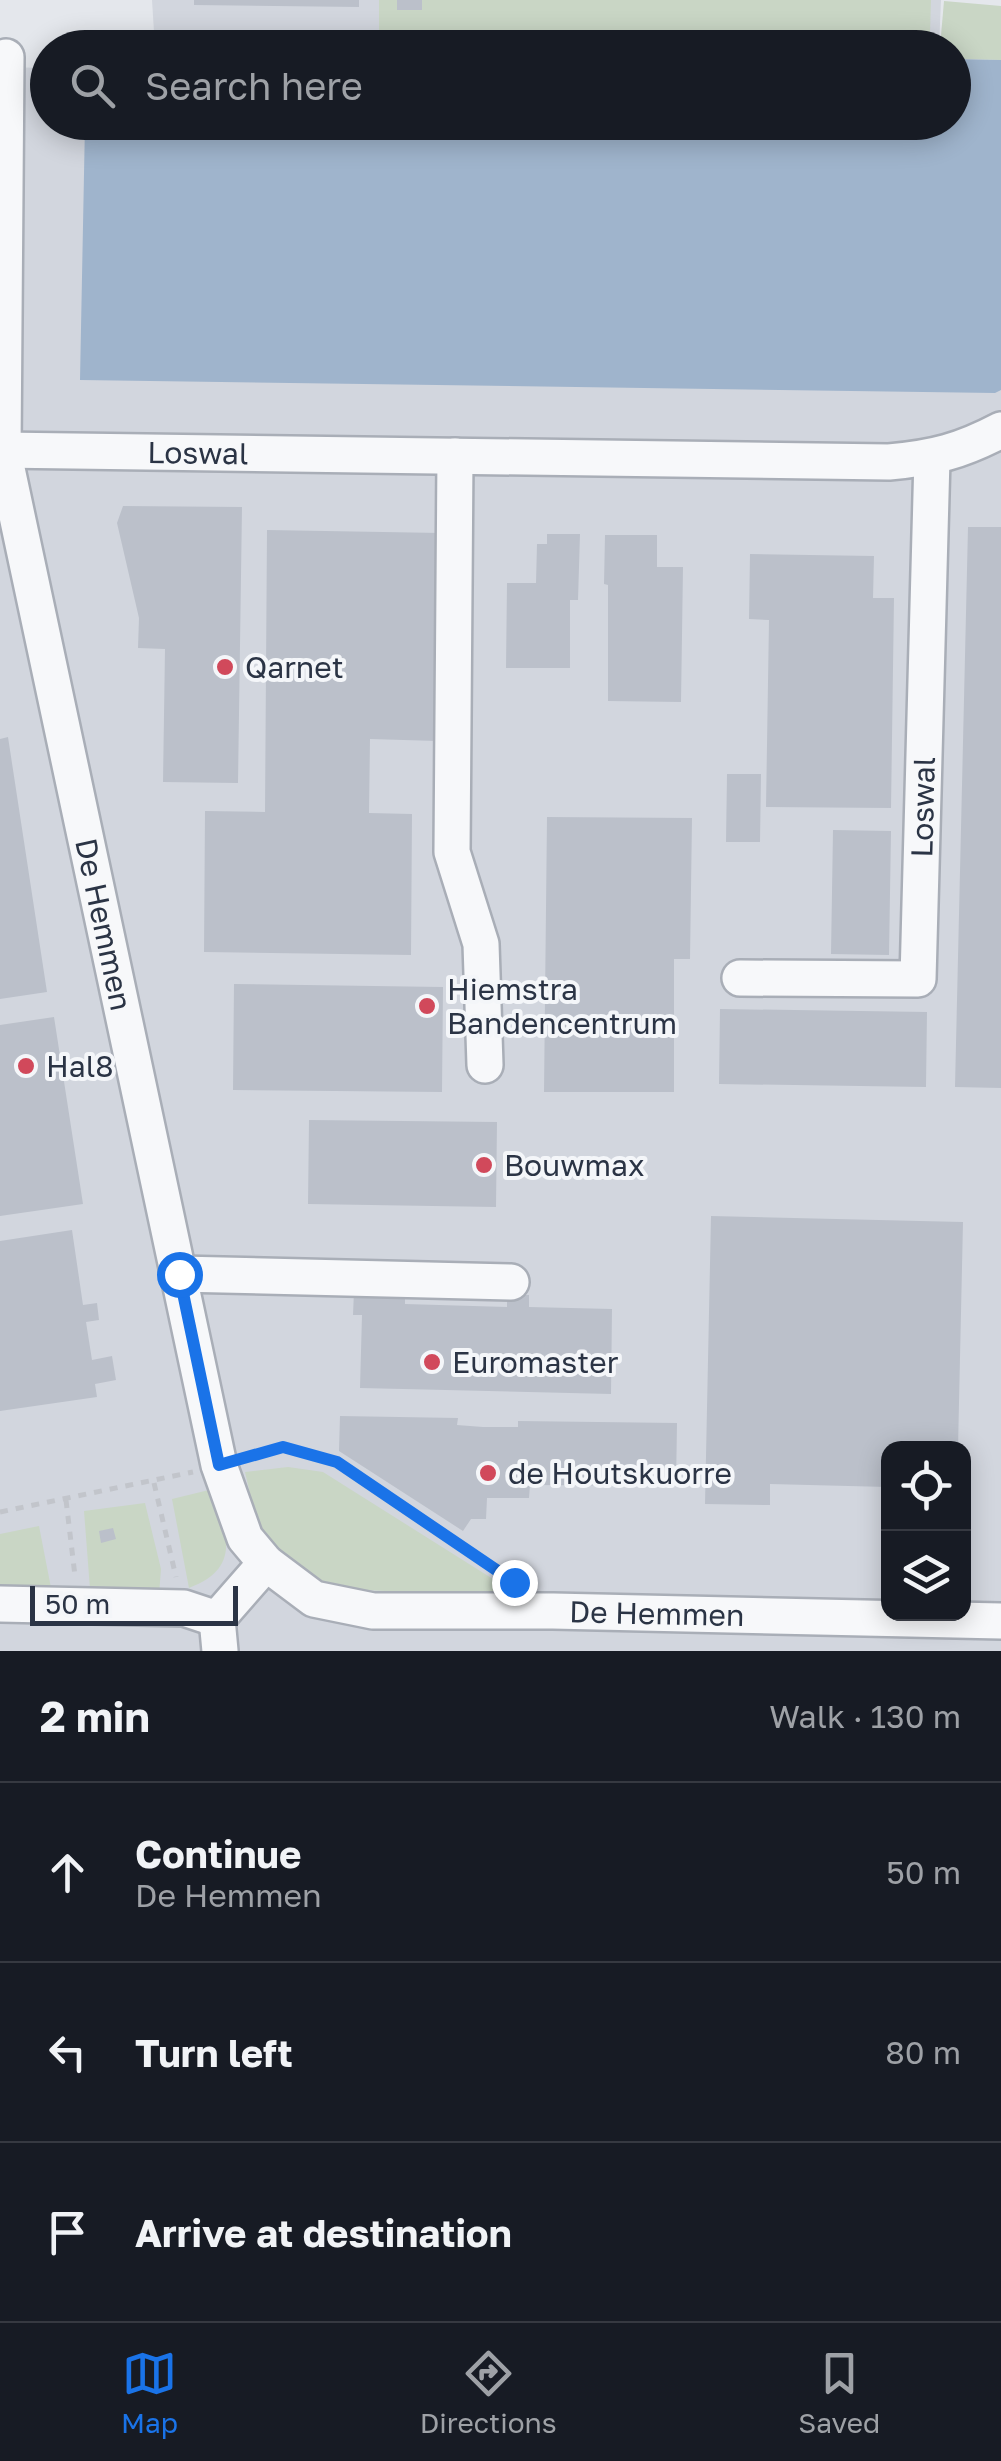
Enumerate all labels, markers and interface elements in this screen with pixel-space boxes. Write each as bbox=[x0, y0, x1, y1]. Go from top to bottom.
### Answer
search box bbox=[30, 30, 971, 140]
icon: search bbox=[65, 58, 120, 113]
text: Search here bbox=[145, 63, 363, 108]
street label: Loswal bbox=[147, 434, 249, 471]
place label: Qarnet bbox=[245, 649, 344, 685]
marker: Qarnet bbox=[214, 656, 236, 678]
street label: Loswal bbox=[903, 756, 942, 858]
street label: De Hemmen bbox=[68, 835, 140, 1014]
place label: Hiemstra Bandencentrum bbox=[447, 971, 677, 1041]
marker: Hiemstra Bandencentrum bbox=[416, 995, 438, 1017]
place label: Hal8 bbox=[46, 1048, 114, 1084]
marker: Hal8 bbox=[15, 1055, 37, 1077]
place label: Bouwmax bbox=[504, 1147, 645, 1183]
marker: Bouwmax bbox=[473, 1154, 495, 1176]
route start bbox=[157, 1252, 203, 1298]
place label: Euromaster bbox=[452, 1344, 619, 1380]
marker: Euromaster bbox=[421, 1351, 443, 1373]
map controls bbox=[881, 1441, 971, 1621]
button: locate bbox=[881, 1441, 971, 1531]
place label: de Houtskuorre bbox=[508, 1455, 732, 1491]
marker: de Houtskuorre bbox=[477, 1462, 499, 1484]
button: layers bbox=[881, 1531, 971, 1621]
route end bbox=[492, 1560, 538, 1606]
scale bar bbox=[30, 1581, 238, 1626]
text: 50 m bbox=[45, 1587, 110, 1620]
street label: De Hemmen bbox=[569, 1593, 745, 1633]
text: 2 min bbox=[40, 1691, 150, 1741]
text: Walk · 130 m bbox=[769, 1697, 961, 1735]
text: Continue bbox=[135, 1831, 301, 1876]
icon: ahead bbox=[40, 1845, 95, 1900]
text: 50 m bbox=[886, 1853, 961, 1891]
text: De Hemmen bbox=[135, 1876, 322, 1914]
icon: left bbox=[40, 2025, 95, 2080]
text: Turn left bbox=[135, 2030, 293, 2075]
text: 80 m bbox=[885, 2033, 961, 2071]
icon: arrive bbox=[40, 2205, 95, 2260]
text: Arrive at destination bbox=[135, 2210, 512, 2255]
tab: Map bbox=[121, 2346, 178, 2439]
tab: Directions bbox=[420, 2346, 557, 2439]
tab: Saved bbox=[798, 2346, 880, 2439]

